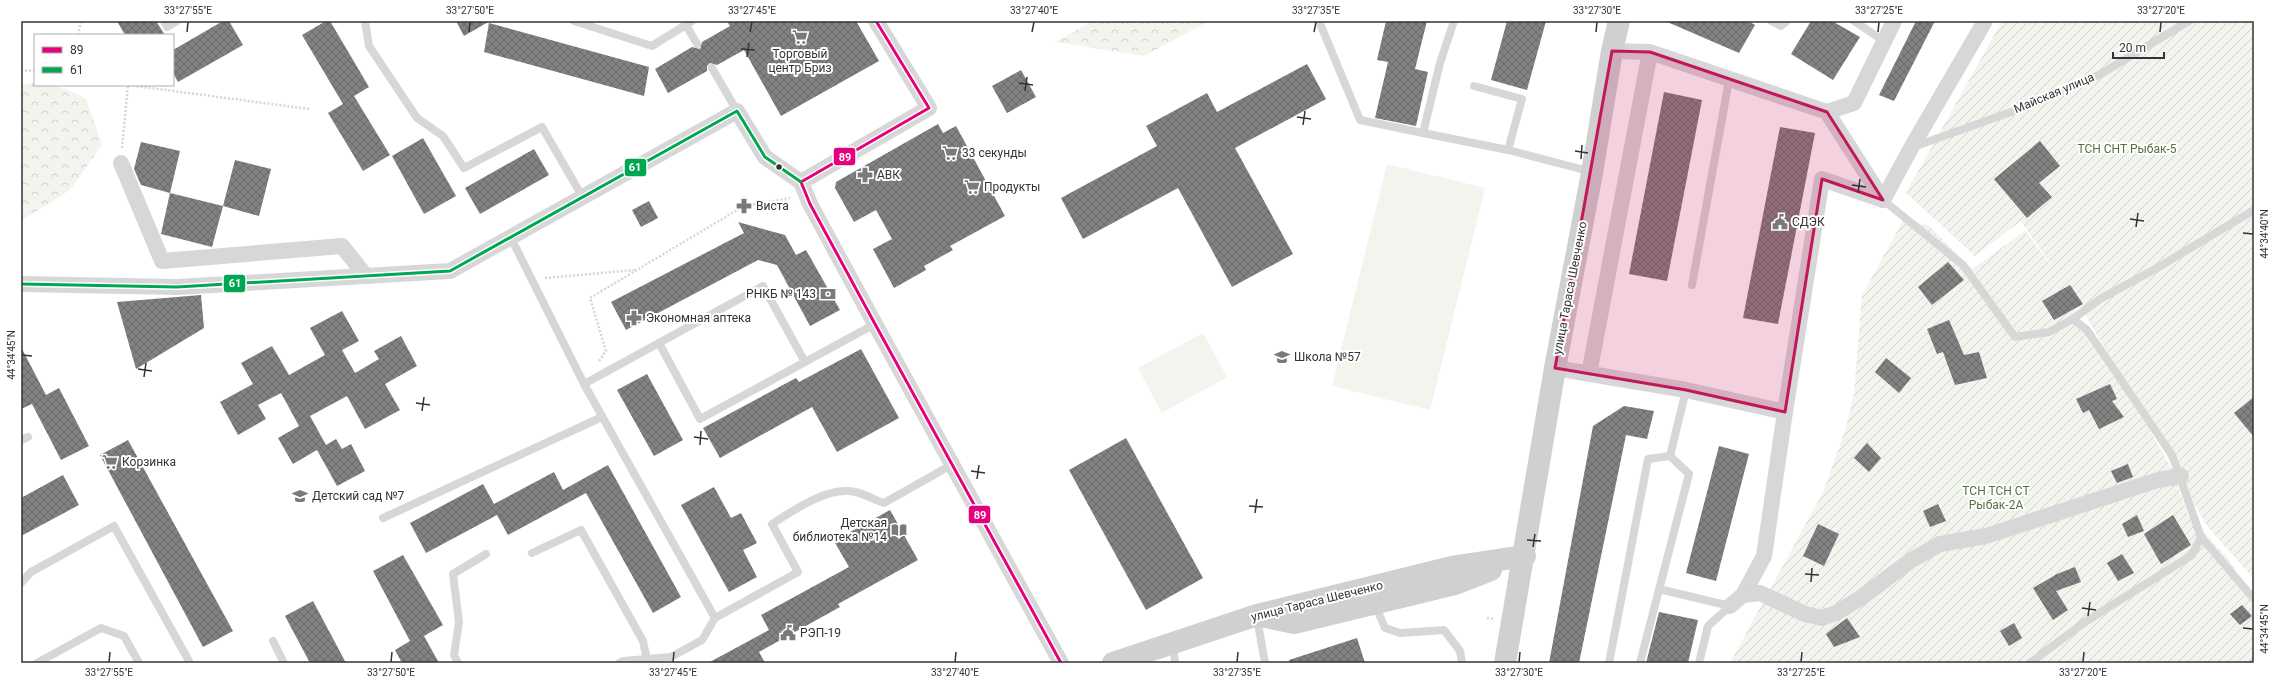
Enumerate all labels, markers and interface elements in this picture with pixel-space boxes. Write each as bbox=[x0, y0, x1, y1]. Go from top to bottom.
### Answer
text: 33°27'55"E bbox=[164, 5, 212, 16]
text: 33°27'50"E bbox=[446, 5, 494, 16]
text: 33°27'45"E bbox=[728, 5, 776, 16]
text: 33°27'40"E bbox=[1010, 5, 1058, 16]
text: 33°27'35"E bbox=[1292, 5, 1340, 16]
text: 33°27'30"E bbox=[1573, 5, 1621, 16]
text: 33°27'25"E bbox=[1855, 5, 1903, 16]
text: 33°27'20"E bbox=[2137, 5, 2185, 16]
supermarket icon: Торговый центр Бриз bbox=[791, 28, 809, 46]
legend bbox=[34, 34, 174, 86]
scale bar bbox=[2113, 34, 2164, 60]
text: 20 m bbox=[2119, 41, 2146, 55]
text: 89 bbox=[70, 43, 84, 57]
place label: Торговый центр Бриз bbox=[768, 47, 832, 75]
text: 61 bbox=[70, 63, 84, 77]
street label: Майская улица bbox=[2012, 70, 2096, 116]
park label: ТСН СНТ Рыбак-5 bbox=[2077, 142, 2177, 156]
supermarket icon: 33 секунды bbox=[941, 144, 959, 162]
place label: 33 секунды bbox=[962, 146, 1027, 160]
line badge: 89 bbox=[833, 147, 856, 166]
text: 89 bbox=[839, 151, 851, 164]
line badge: 61 bbox=[624, 158, 647, 177]
text: 61 bbox=[629, 161, 641, 174]
unlabelled marker bbox=[774, 162, 784, 172]
pharmacy icon: АВК bbox=[856, 166, 874, 184]
place label: АВК bbox=[877, 168, 900, 182]
supermarket icon: Продукты bbox=[963, 178, 981, 196]
place label: Продукты bbox=[984, 180, 1040, 194]
pharmacy icon: Виста bbox=[735, 197, 753, 215]
place label: Виста bbox=[756, 199, 789, 213]
text: 44°34'40"N bbox=[2259, 209, 2270, 259]
public building icon: СДЭК bbox=[1771, 213, 1789, 231]
place label: СДЭК bbox=[1792, 215, 1825, 229]
street label: улица Тараса Шевченко bbox=[1550, 220, 1590, 356]
line badge: 61 bbox=[223, 274, 246, 293]
text: 61 bbox=[229, 277, 241, 290]
bank icon: РНКБ № 143 bbox=[819, 285, 837, 303]
place label: РНКБ № 143 bbox=[746, 287, 816, 301]
pharmacy icon: Экономная аптека bbox=[625, 309, 643, 327]
place label: Экономная аптека bbox=[646, 311, 751, 325]
text: 44°34'45"N bbox=[6, 330, 17, 380]
school or university icon: Школа №57 bbox=[1273, 348, 1291, 366]
place label: Школа №57 bbox=[1294, 350, 1361, 364]
supermarket icon: Корзинка bbox=[101, 453, 119, 471]
place label: Корзинка bbox=[122, 455, 176, 469]
park label: ТСН ТСН СТ Рыбак-2А bbox=[1962, 484, 2030, 512]
school or university icon: Детский сад №7 bbox=[291, 487, 309, 505]
place label: Детский сад №7 bbox=[312, 489, 405, 503]
line badge: 89 bbox=[968, 505, 991, 524]
text: 89 bbox=[974, 509, 986, 522]
place label: Детская библиотека №14 bbox=[793, 516, 887, 544]
library icon: Детская библиотека №14 bbox=[890, 521, 908, 539]
street label: улица Тараса Шевченко bbox=[1250, 578, 1384, 624]
text: 44°34'45"N bbox=[2259, 604, 2270, 654]
public building icon: РЭП-19 bbox=[779, 624, 797, 642]
place label: РЭП-19 bbox=[800, 626, 841, 640]
text: 33°27'55"E bbox=[85, 667, 133, 678]
text: 33°27'50"E bbox=[367, 667, 415, 678]
text: 33°27'45"E bbox=[649, 667, 697, 678]
text: 33°27'40"E bbox=[931, 667, 979, 678]
text: 33°27'35"E bbox=[1213, 667, 1261, 678]
text: 33°27'30"E bbox=[1495, 667, 1543, 678]
text: 33°27'25"E bbox=[1777, 667, 1825, 678]
text: 33°27'20"E bbox=[2059, 667, 2107, 678]

